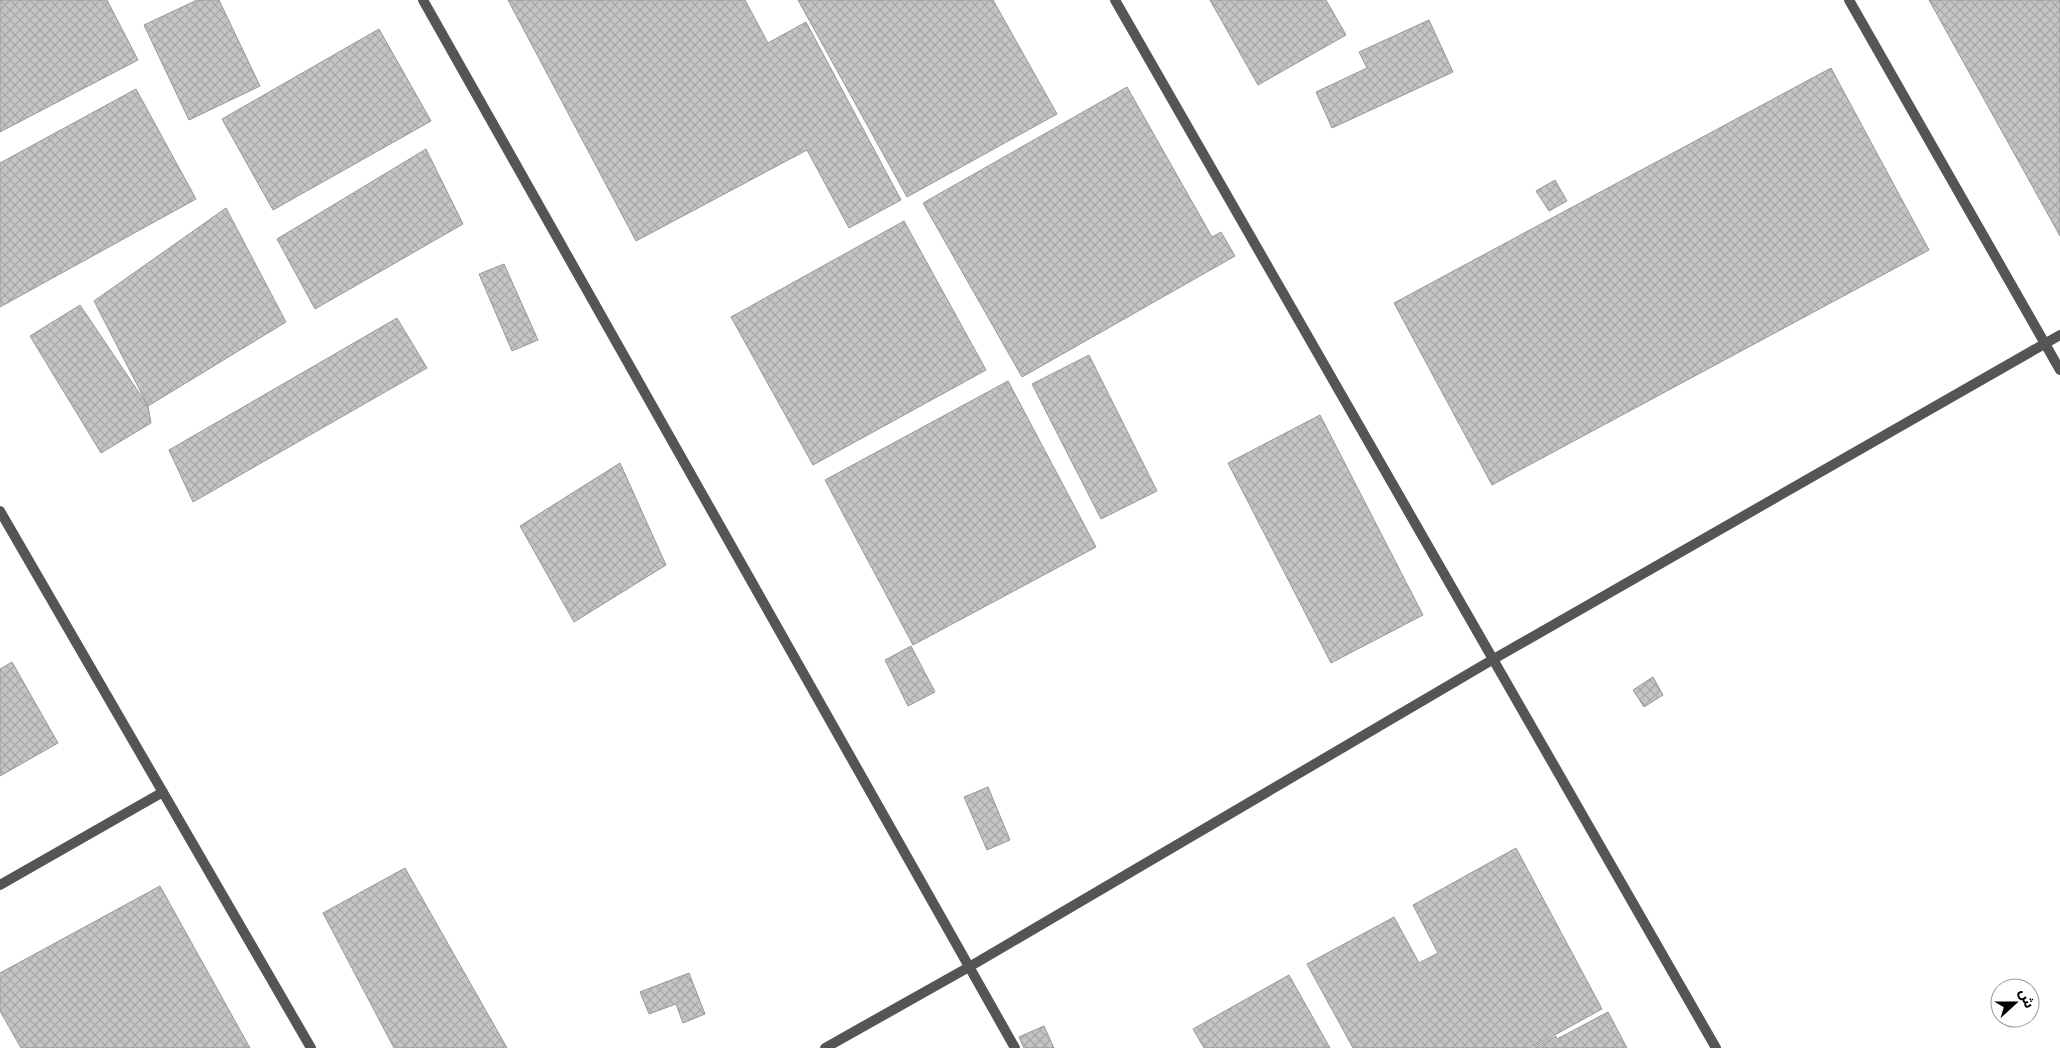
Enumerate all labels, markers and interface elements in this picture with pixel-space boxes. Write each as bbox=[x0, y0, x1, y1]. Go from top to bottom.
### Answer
north arrow bbox=[1990, 978, 2040, 1028]
text: ش bbox=[2016, 987, 2038, 1010]

